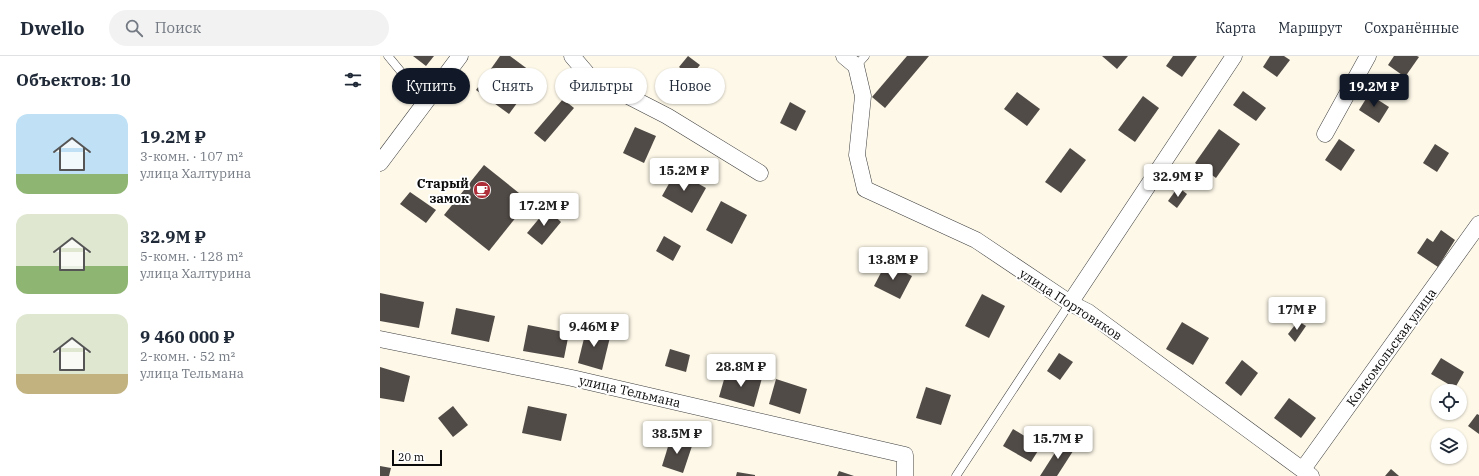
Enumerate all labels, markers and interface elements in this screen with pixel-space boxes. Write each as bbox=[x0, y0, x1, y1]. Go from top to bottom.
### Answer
search box bbox=[109, 10, 389, 46]
text: Dwello bbox=[20, 16, 85, 40]
icon: search bbox=[123, 17, 145, 39]
text: Поиск bbox=[155, 18, 201, 37]
text: Карта bbox=[1215, 19, 1256, 37]
text: Маршрут bbox=[1278, 19, 1342, 37]
text: Сохранённые bbox=[1364, 19, 1459, 37]
chip: Купить bbox=[392, 68, 470, 104]
chip: Снять bbox=[478, 68, 547, 104]
chip: Фильтры bbox=[555, 68, 647, 104]
chip: Новое bbox=[655, 68, 725, 104]
text: Объектов: 10 bbox=[16, 69, 131, 91]
icon: filters bbox=[342, 69, 364, 91]
pin: 19.2M ₽ bbox=[1337, 74, 1411, 108]
text: 19.2M ₽ bbox=[1349, 78, 1399, 95]
text: 19.2M ₽ bbox=[140, 126, 206, 148]
icon: home bbox=[48, 130, 96, 178]
text: 3-комн. · 107 m² bbox=[140, 148, 243, 165]
pin: 15.2M ₽ bbox=[647, 158, 721, 192]
text: 15.2M ₽ bbox=[659, 162, 709, 179]
pin: 32.9M ₽ bbox=[1141, 164, 1215, 198]
text: улица Халтурина bbox=[140, 165, 251, 182]
text: 32.9M ₽ bbox=[1153, 168, 1203, 185]
place label: Cтарый замок bbox=[417, 175, 469, 207]
cafe icon: Cтарый замок bbox=[472, 180, 492, 200]
pin: 17.2M ₽ bbox=[507, 193, 581, 227]
text: 17.2M ₽ bbox=[519, 197, 569, 214]
text: 32.9M ₽ bbox=[140, 226, 206, 248]
icon: home bbox=[48, 230, 96, 278]
pin: 13.8M ₽ bbox=[856, 247, 930, 281]
text: 5-комн. · 128 m² bbox=[140, 248, 243, 265]
text: 13.8M ₽ bbox=[868, 251, 918, 268]
text: улица Халтурина bbox=[140, 265, 251, 282]
street label: улица Портовиков bbox=[1016, 265, 1125, 344]
street label: Комсомольская улица bbox=[1343, 285, 1440, 410]
pin: 17M ₽ bbox=[1269, 297, 1325, 331]
text: 17M ₽ bbox=[1277, 301, 1317, 318]
pin: 9.46M ₽ bbox=[557, 314, 631, 348]
text: 9.46M ₽ bbox=[569, 318, 619, 335]
text: 9 460 000 ₽ bbox=[140, 326, 235, 348]
icon: home bbox=[48, 330, 96, 378]
text: 2-комн. · 52 m² bbox=[140, 348, 235, 365]
pin: 28.8M ₽ bbox=[704, 354, 778, 388]
text: 28.8M ₽ bbox=[716, 358, 766, 375]
text: улица Тельмана bbox=[140, 365, 244, 382]
street label: улица Тельмана bbox=[577, 372, 682, 411]
map controls bbox=[1431, 384, 1467, 464]
button: locate bbox=[1431, 384, 1467, 420]
pin: 38.5M ₽ bbox=[640, 421, 714, 455]
text: 38.5M ₽ bbox=[652, 425, 702, 442]
pin: 15.7M ₽ bbox=[1021, 426, 1095, 460]
button: layers bbox=[1431, 428, 1467, 464]
text: 15.7M ₽ bbox=[1033, 430, 1083, 447]
scale bar bbox=[392, 448, 442, 467]
text: 20 m bbox=[398, 450, 424, 464]

